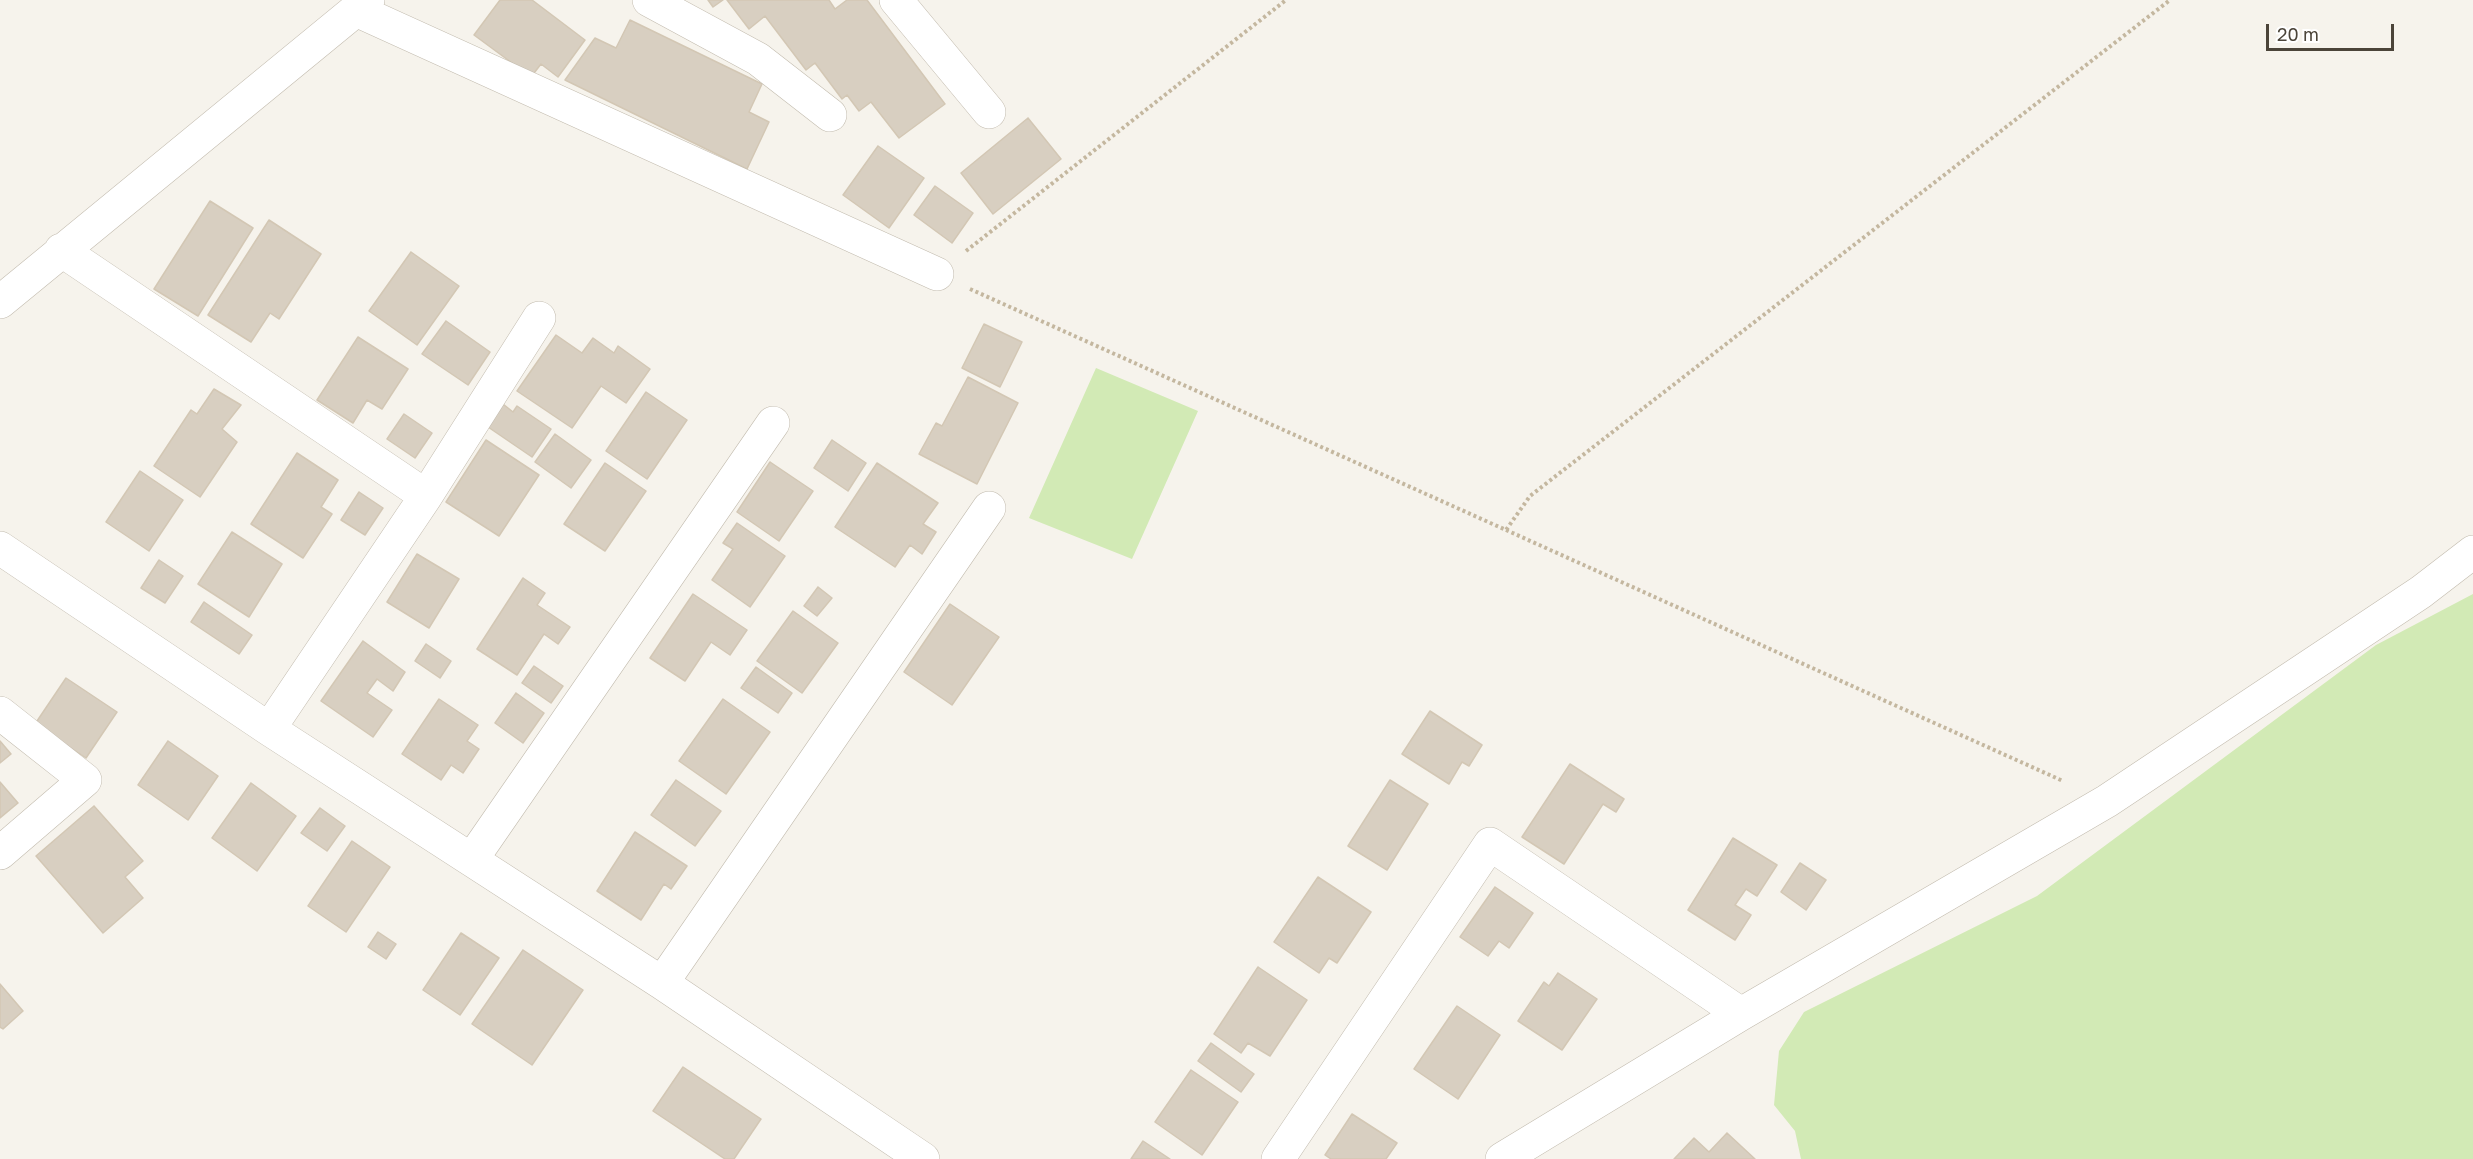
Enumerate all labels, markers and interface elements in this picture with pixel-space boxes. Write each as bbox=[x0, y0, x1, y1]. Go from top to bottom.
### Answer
scale bar bbox=[2269, 12, 2396, 50]
text: 20 m bbox=[2277, 23, 2319, 45]

